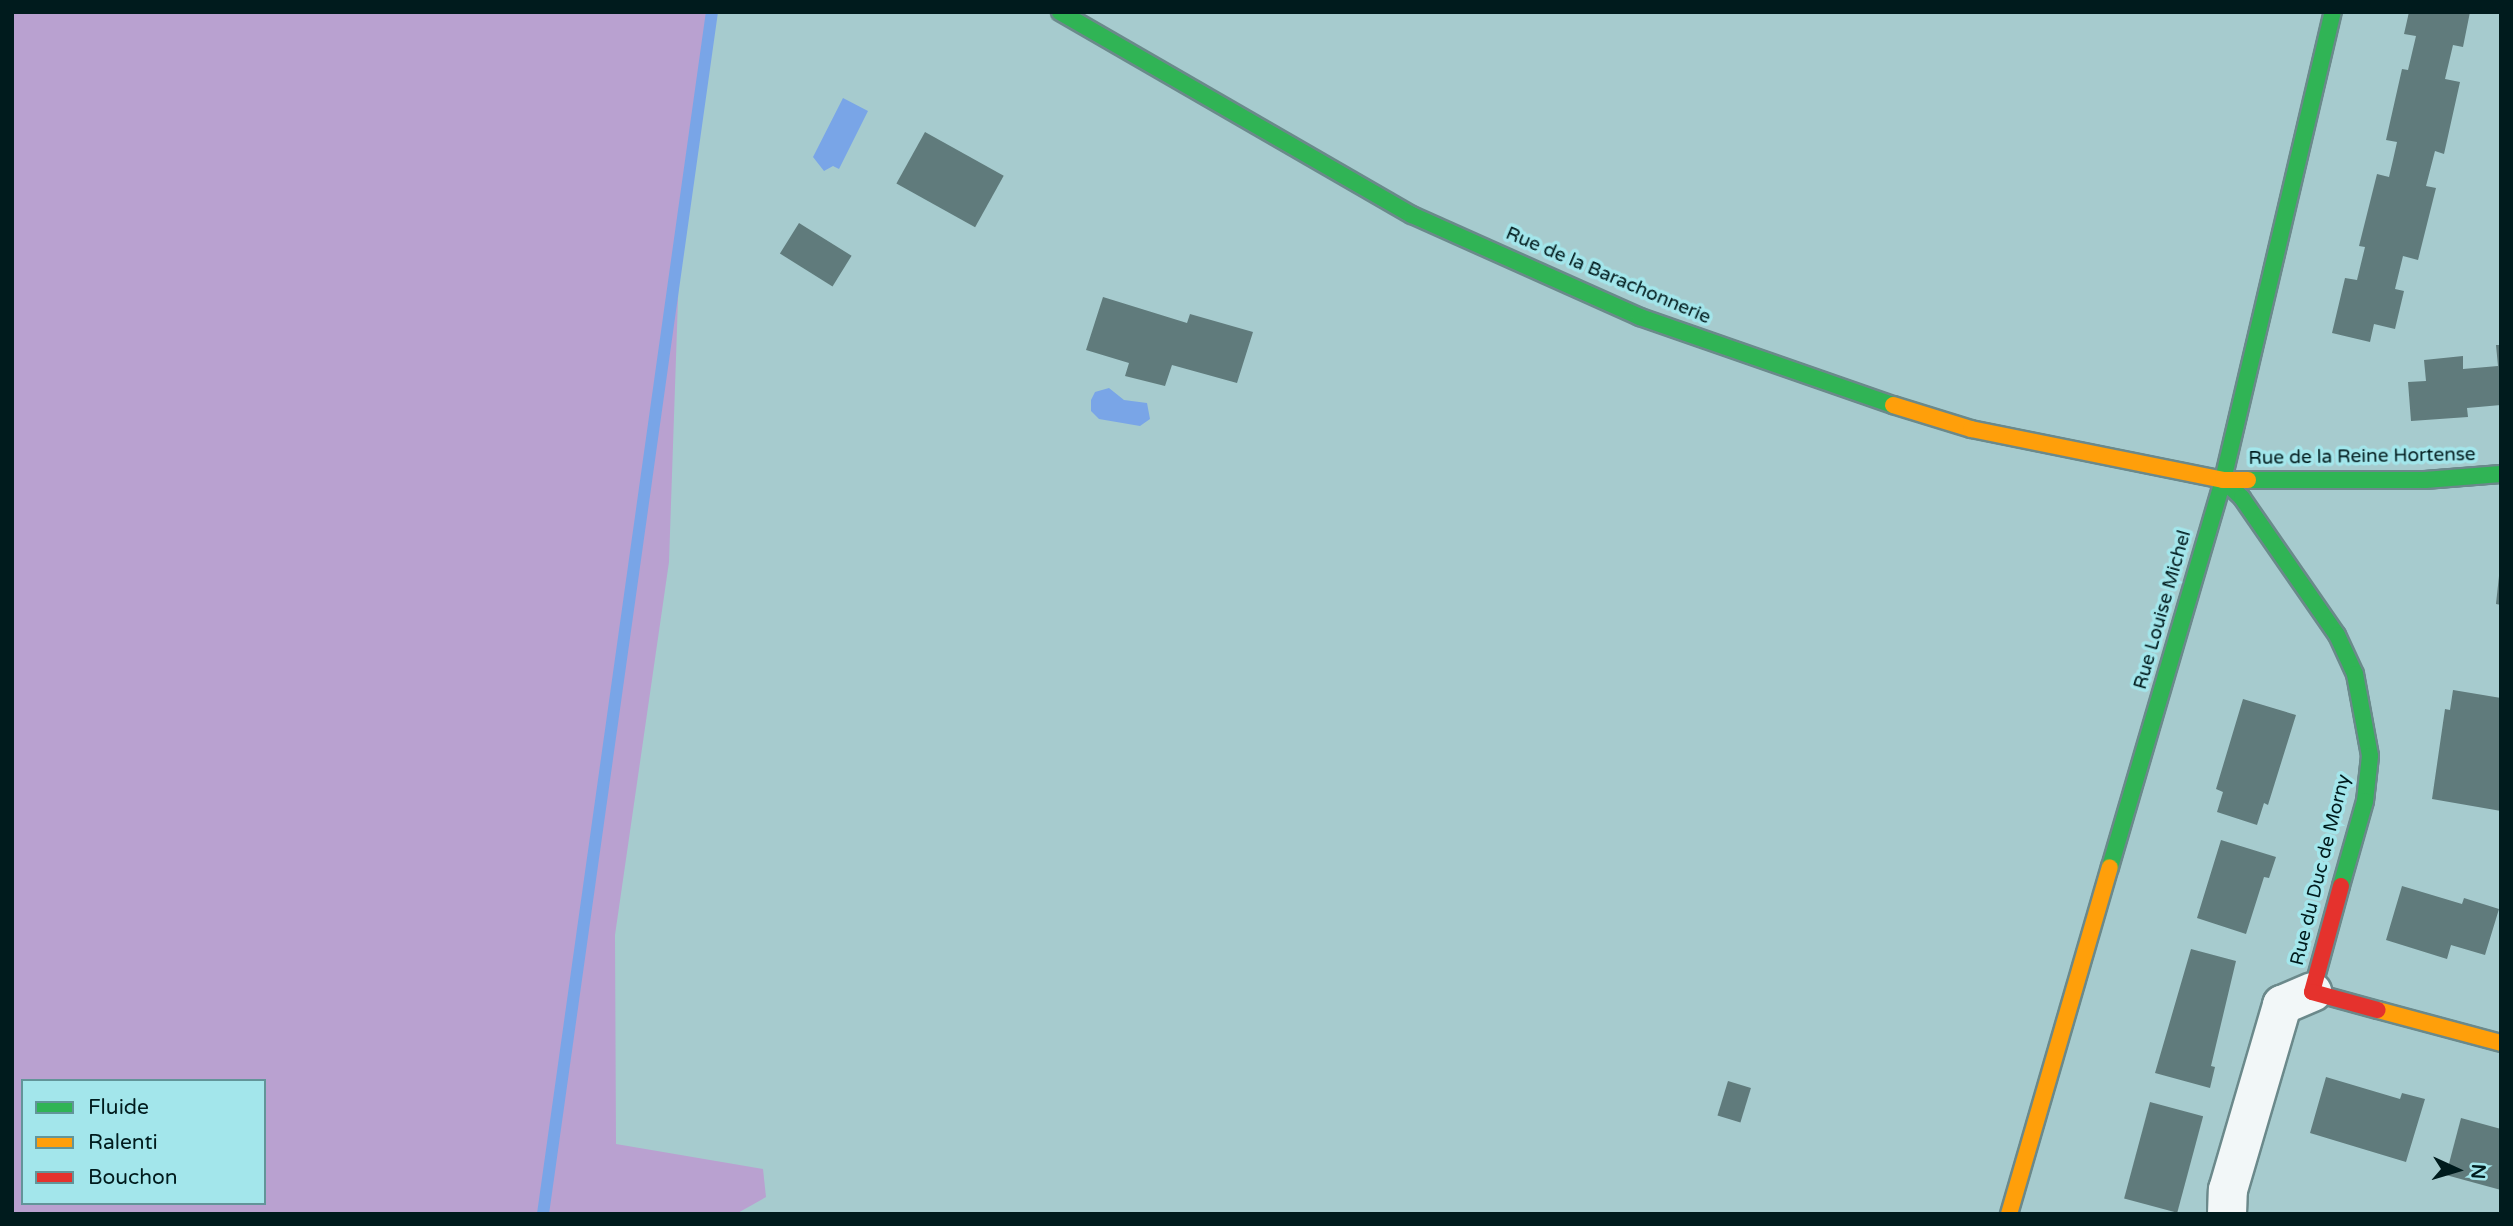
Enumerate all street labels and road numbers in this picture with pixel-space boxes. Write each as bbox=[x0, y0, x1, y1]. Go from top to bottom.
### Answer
street label: Rue de la Barachonnerie bbox=[1502, 222, 1714, 330]
street label: Rue de la Reine Hortense bbox=[2248, 444, 2476, 470]
street label: Rue Louise Michel bbox=[2129, 528, 2197, 692]
street label: Rue du Duc de Morny bbox=[2286, 772, 2356, 968]

